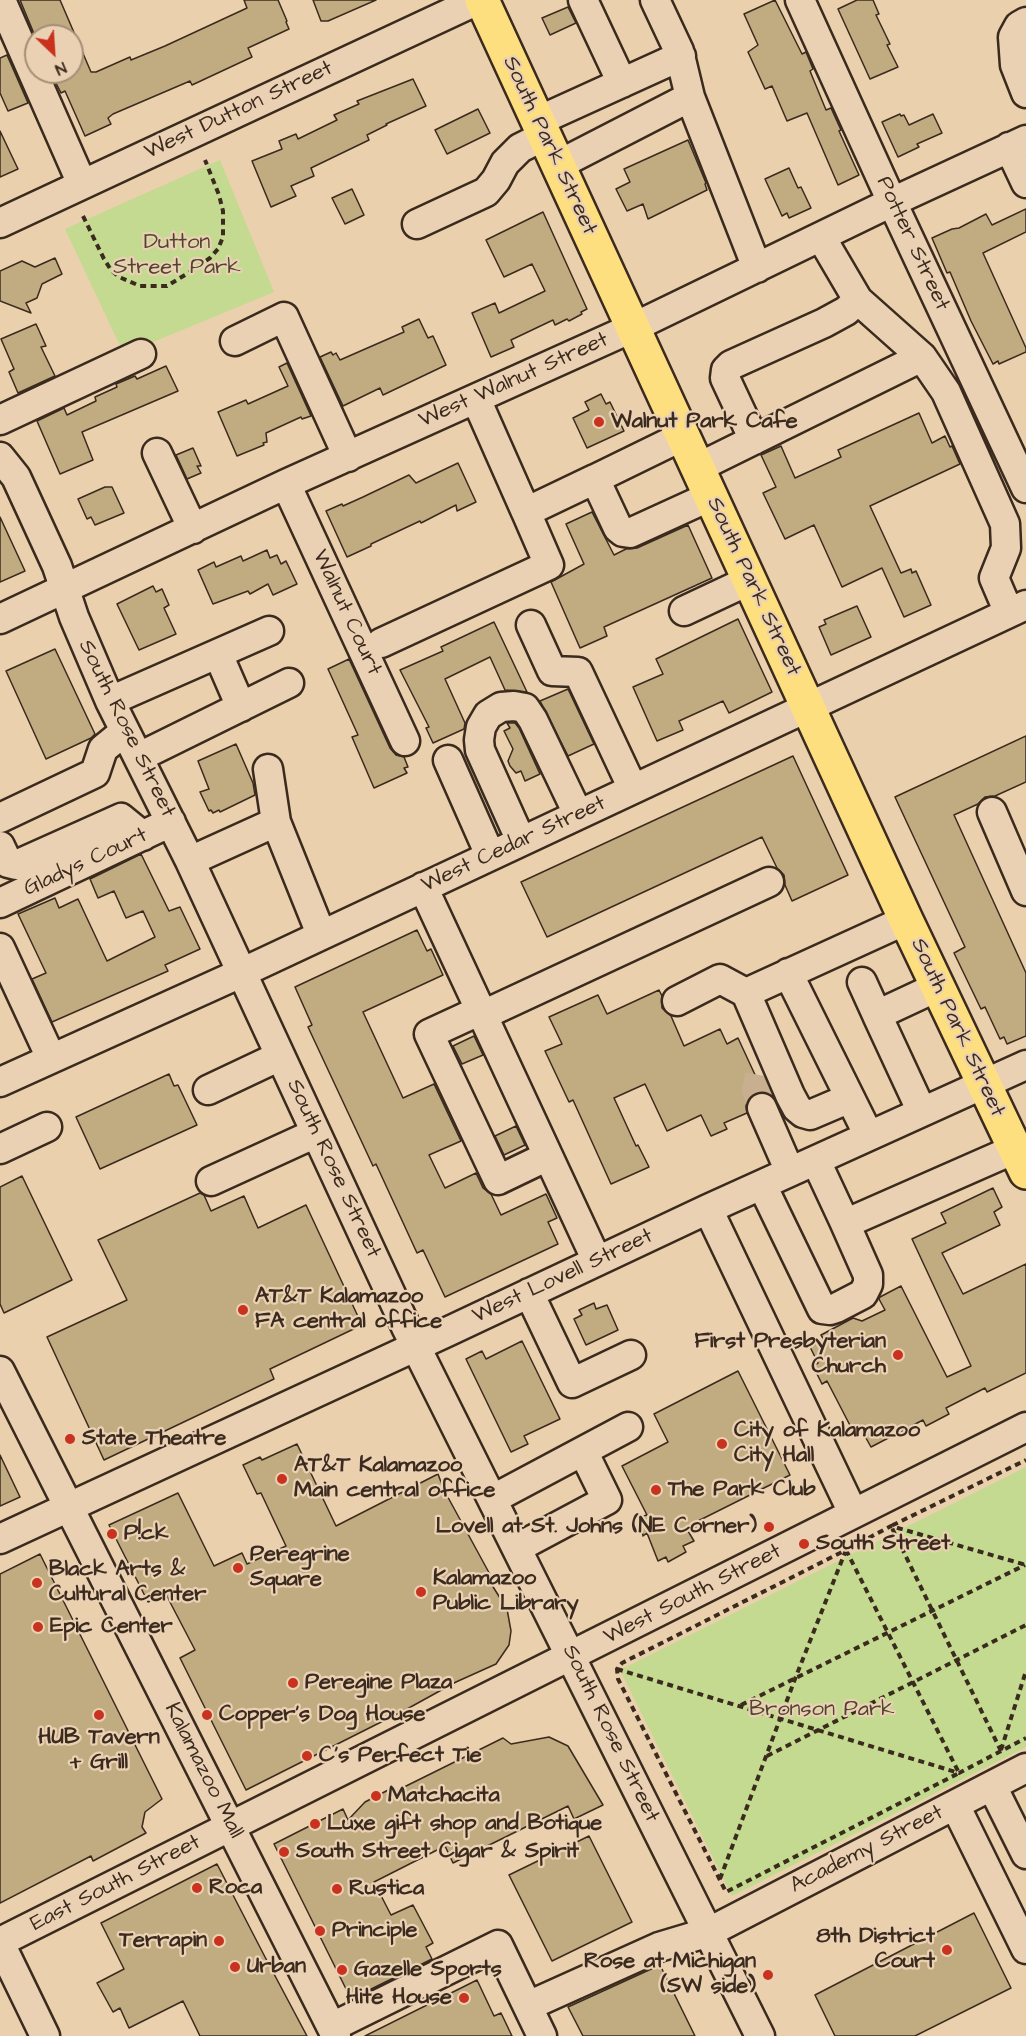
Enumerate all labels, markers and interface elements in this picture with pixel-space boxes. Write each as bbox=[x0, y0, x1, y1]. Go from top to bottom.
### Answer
north arrow bbox=[24, 24, 84, 84]
street label: South Park Street bbox=[496, 53, 602, 239]
text: N bbox=[52, 56, 70, 81]
street label: West Dutton Street bbox=[141, 56, 337, 166]
street label: Potter Street bbox=[869, 173, 955, 315]
park label: Dutton Street Park bbox=[113, 230, 241, 282]
street label: West Walnut Street bbox=[415, 327, 613, 435]
place label: Walnut Park Cafe bbox=[611, 409, 798, 435]
marker: Walnut Park Cafe bbox=[592, 415, 606, 429]
street label: South Park Street bbox=[700, 494, 806, 680]
street label: Walnut Court bbox=[305, 546, 387, 680]
street label: South Rose Street bbox=[72, 636, 180, 822]
street label: West Cedar Street bbox=[418, 791, 610, 899]
street label: Gladys Court bbox=[20, 823, 152, 903]
street label: South Park Street bbox=[904, 935, 1010, 1121]
street label: South Rose Street bbox=[280, 1076, 386, 1262]
street label: West Lovell Street bbox=[469, 1224, 657, 1330]
place label: AT&T Kalamazoo FA central office bbox=[255, 1284, 442, 1336]
marker: AT&T Kalamazoo FA central office bbox=[236, 1303, 250, 1317]
place label: First Presbyterian Church bbox=[695, 1329, 886, 1380]
marker: First Presbyterian Church bbox=[891, 1348, 905, 1362]
place label: City of Kalamazoo City Hall bbox=[734, 1418, 920, 1470]
place label: State Theatre bbox=[82, 1426, 226, 1452]
marker: State Theatre bbox=[63, 1432, 77, 1446]
marker: City of Kalamazoo City Hall bbox=[715, 1437, 729, 1451]
place label: AT&T Kalamazoo Main central office bbox=[294, 1453, 496, 1504]
marker: AT&T Kalamazoo Main central office bbox=[275, 1472, 289, 1486]
place label: The Park Club bbox=[668, 1477, 816, 1503]
marker: The Park Club bbox=[649, 1483, 663, 1497]
place label: Lovell at St. Johns (NE Corner) bbox=[436, 1514, 757, 1540]
marker: Lovell at St. Johns (NE Corner) bbox=[762, 1520, 776, 1534]
place label: P!ck bbox=[124, 1521, 168, 1547]
marker: P!ck bbox=[105, 1527, 119, 1541]
place label: South Street bbox=[816, 1531, 950, 1557]
marker: South Street bbox=[797, 1537, 811, 1551]
street label: West South Street bbox=[600, 1539, 786, 1651]
place label: Peregrine Square bbox=[250, 1542, 350, 1594]
place label: Black Arts & Cultural Center bbox=[49, 1557, 206, 1609]
marker: Peregrine Square bbox=[231, 1561, 245, 1575]
place label: Kalamazoo Public Library bbox=[433, 1566, 579, 1618]
marker: Black Arts & Cultural Center bbox=[30, 1576, 44, 1590]
marker: Kalamazoo Public Library bbox=[414, 1585, 428, 1599]
place label: Epic Center bbox=[50, 1614, 173, 1640]
marker: Epic Center bbox=[31, 1620, 45, 1634]
street label: South Rose Street bbox=[556, 1641, 664, 1827]
place label: Peregine Plaza bbox=[305, 1670, 452, 1696]
marker: Peregine Plaza bbox=[286, 1676, 300, 1690]
park label: Bronson Park bbox=[749, 1697, 895, 1723]
street label: Kalamazoo Mall bbox=[158, 1699, 248, 1843]
place label: Copper's Dog House bbox=[219, 1702, 426, 1728]
marker: HUB Tavern + Grill bbox=[92, 1708, 106, 1722]
marker: Copper's Dog House bbox=[200, 1708, 214, 1722]
place label: HUB Tavern + Grill bbox=[38, 1725, 160, 1777]
place label: C's Perfect Tie bbox=[319, 1743, 482, 1769]
marker: C's Perfect Tie bbox=[300, 1749, 314, 1763]
place label: Matchacita bbox=[388, 1783, 500, 1809]
marker: Matchacita bbox=[369, 1789, 383, 1803]
street label: Academy Street bbox=[786, 1800, 948, 1900]
place label: Luxe gift shop and Botique bbox=[327, 1811, 602, 1837]
marker: Luxe gift shop and Botique bbox=[308, 1817, 322, 1831]
street label: East South Street bbox=[27, 1830, 205, 1938]
place label: South Street Cigar & Spirit bbox=[296, 1839, 579, 1865]
marker: South Street Cigar & Spirit bbox=[277, 1845, 291, 1859]
place label: Roca bbox=[209, 1875, 262, 1901]
place label: Rustica bbox=[349, 1876, 424, 1902]
marker: Roca bbox=[190, 1881, 204, 1895]
marker: Rustica bbox=[330, 1882, 344, 1896]
place label: Principle bbox=[332, 1918, 417, 1944]
marker: Principle bbox=[313, 1924, 327, 1938]
place label: 8th District Court bbox=[816, 1924, 935, 1976]
place label: Terrapin bbox=[119, 1928, 207, 1954]
marker: Terrapin bbox=[212, 1934, 226, 1948]
marker: 8th District Court bbox=[940, 1943, 954, 1957]
place label: Rose at Michigan (SW side) bbox=[584, 1949, 756, 2000]
place label: Urban bbox=[247, 1954, 306, 1980]
place label: Gazelle Sports bbox=[354, 1957, 502, 1983]
marker: Urban bbox=[228, 1960, 242, 1974]
marker: Gazelle Sports bbox=[335, 1963, 349, 1977]
marker: Rose at Michigan (SW side) bbox=[761, 1968, 775, 1982]
place label: Hite House bbox=[346, 1985, 452, 2011]
marker: Hite House bbox=[457, 1991, 471, 2005]

